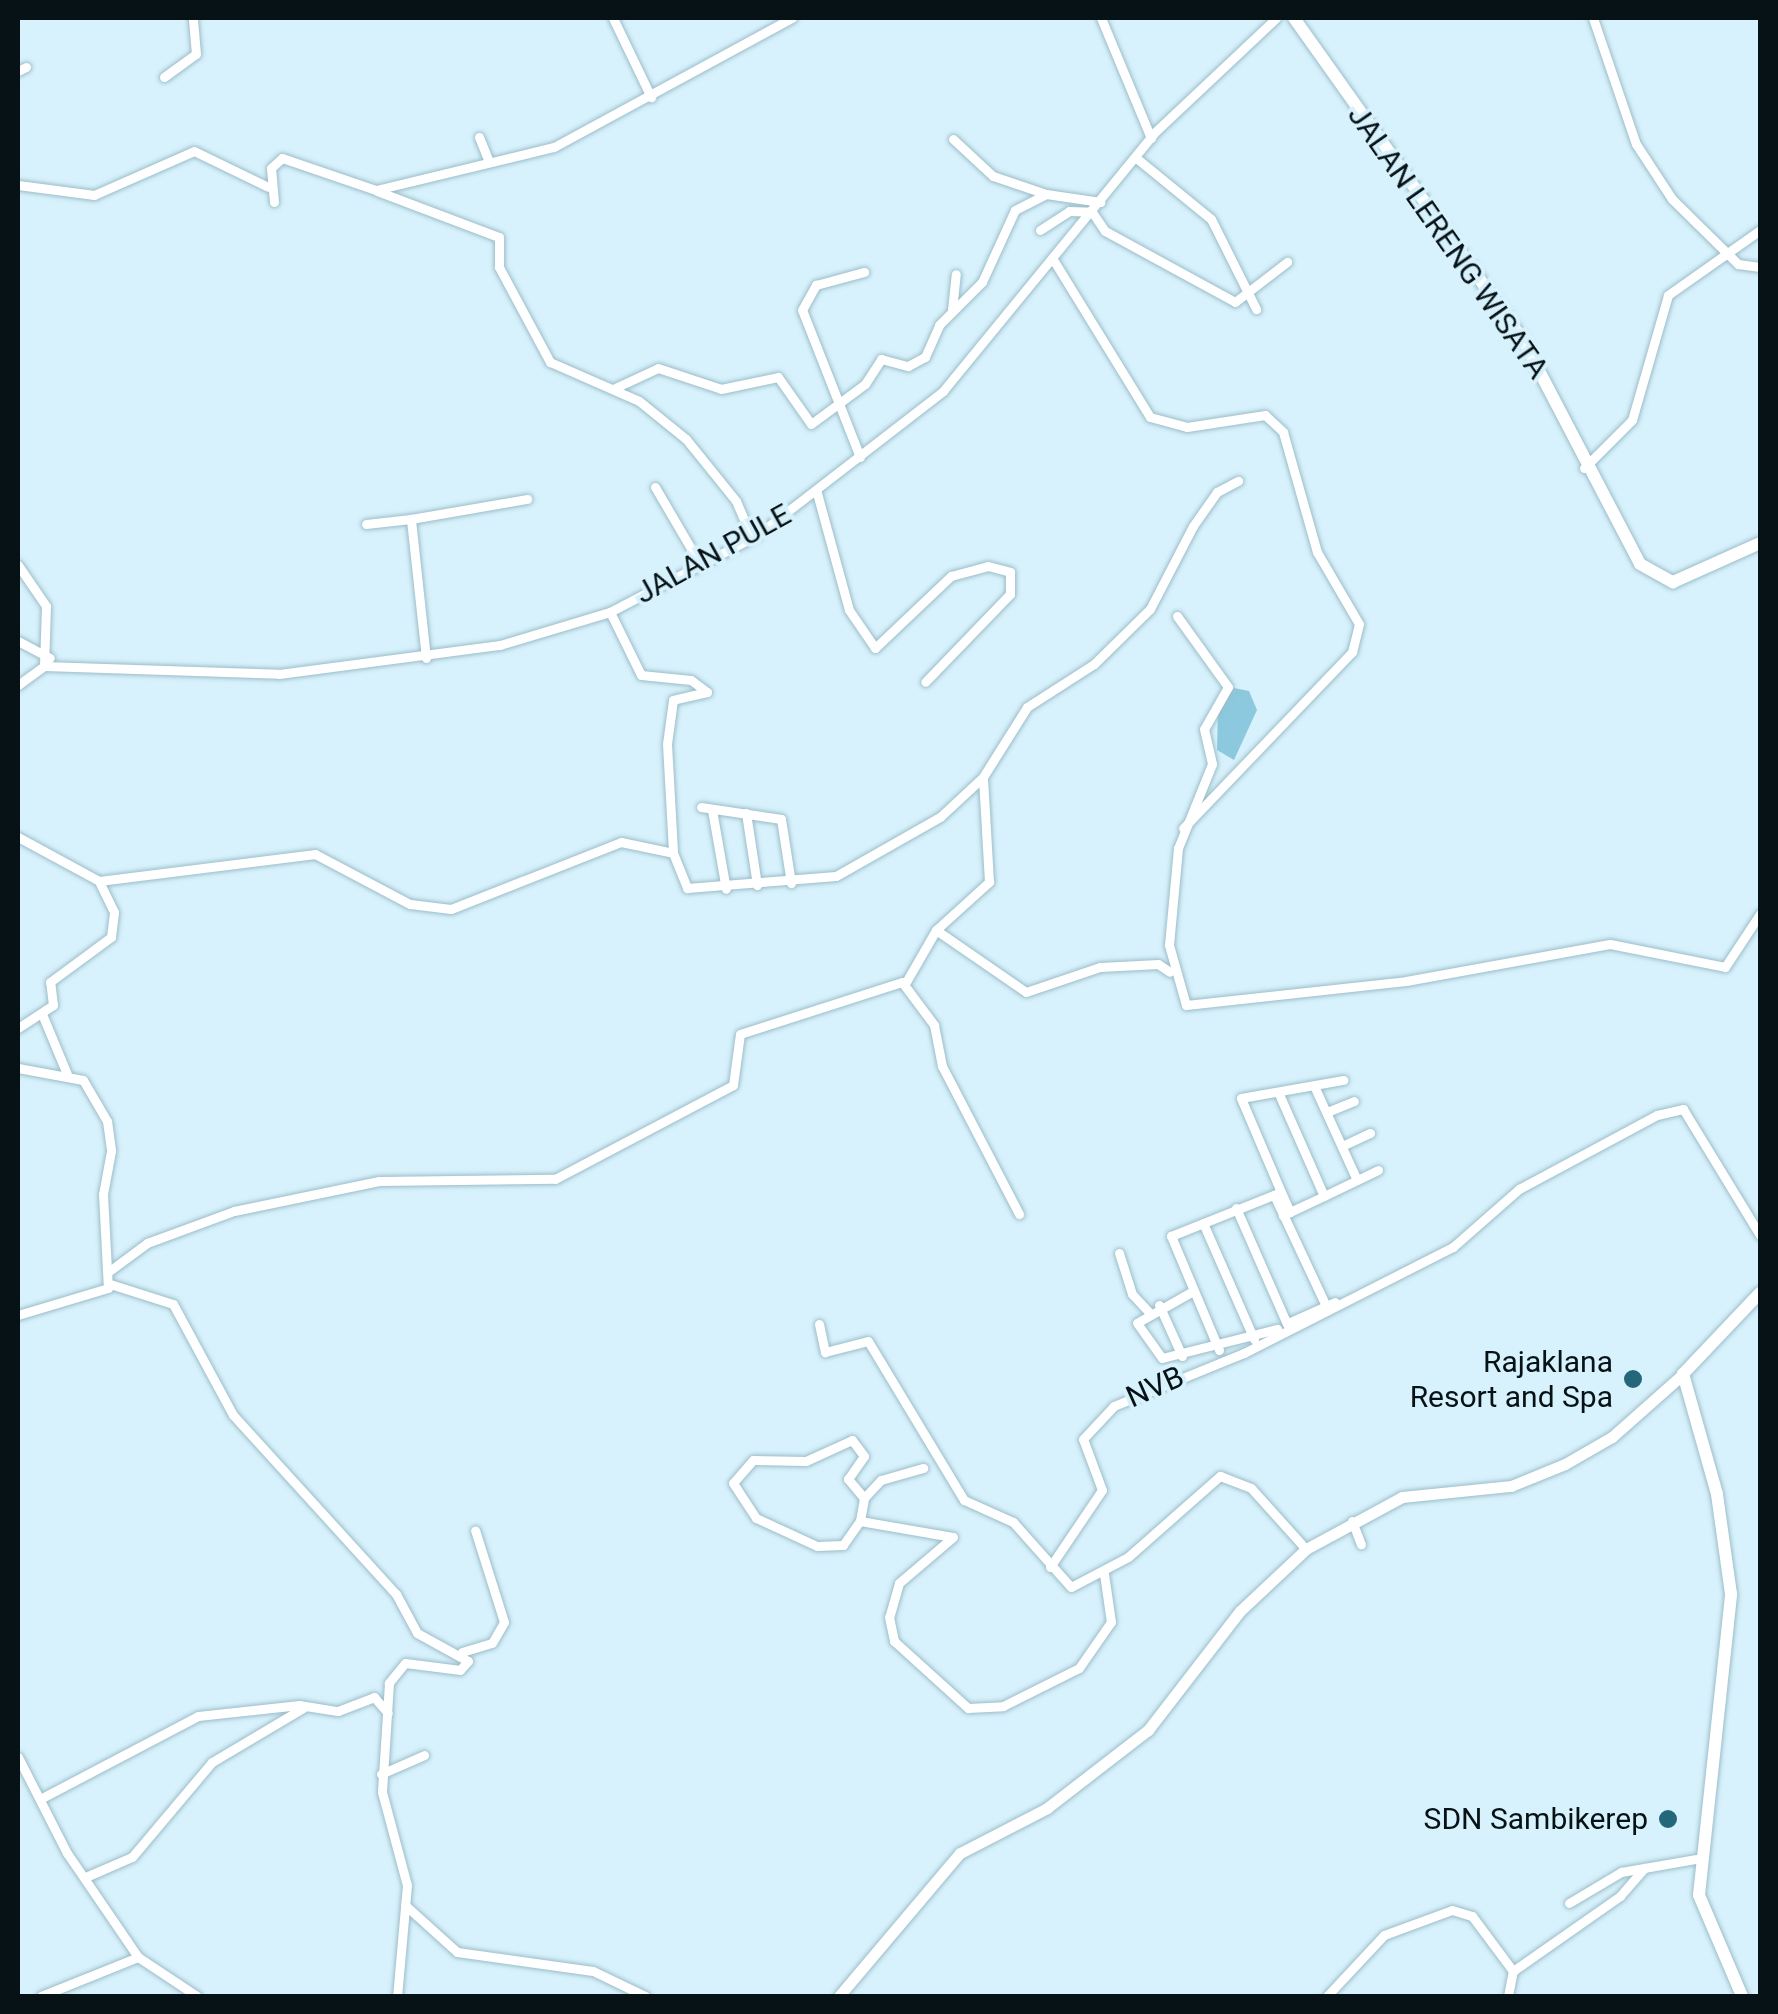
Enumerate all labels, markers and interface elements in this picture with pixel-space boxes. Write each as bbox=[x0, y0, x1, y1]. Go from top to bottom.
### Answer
street label: JALAN LERENG WISATA bbox=[1340, 98, 1556, 386]
street label: JALAN PULE bbox=[629, 497, 797, 611]
place label: Rajaklana Resort and Spa bbox=[1410, 1344, 1613, 1414]
street label: NVB bbox=[1121, 1359, 1189, 1415]
marker: Rajaklana Resort and Spa bbox=[1622, 1368, 1644, 1390]
place label: SDN Sambikerep bbox=[1424, 1801, 1648, 1837]
marker: SDN Sambikerep bbox=[1657, 1808, 1679, 1830]

